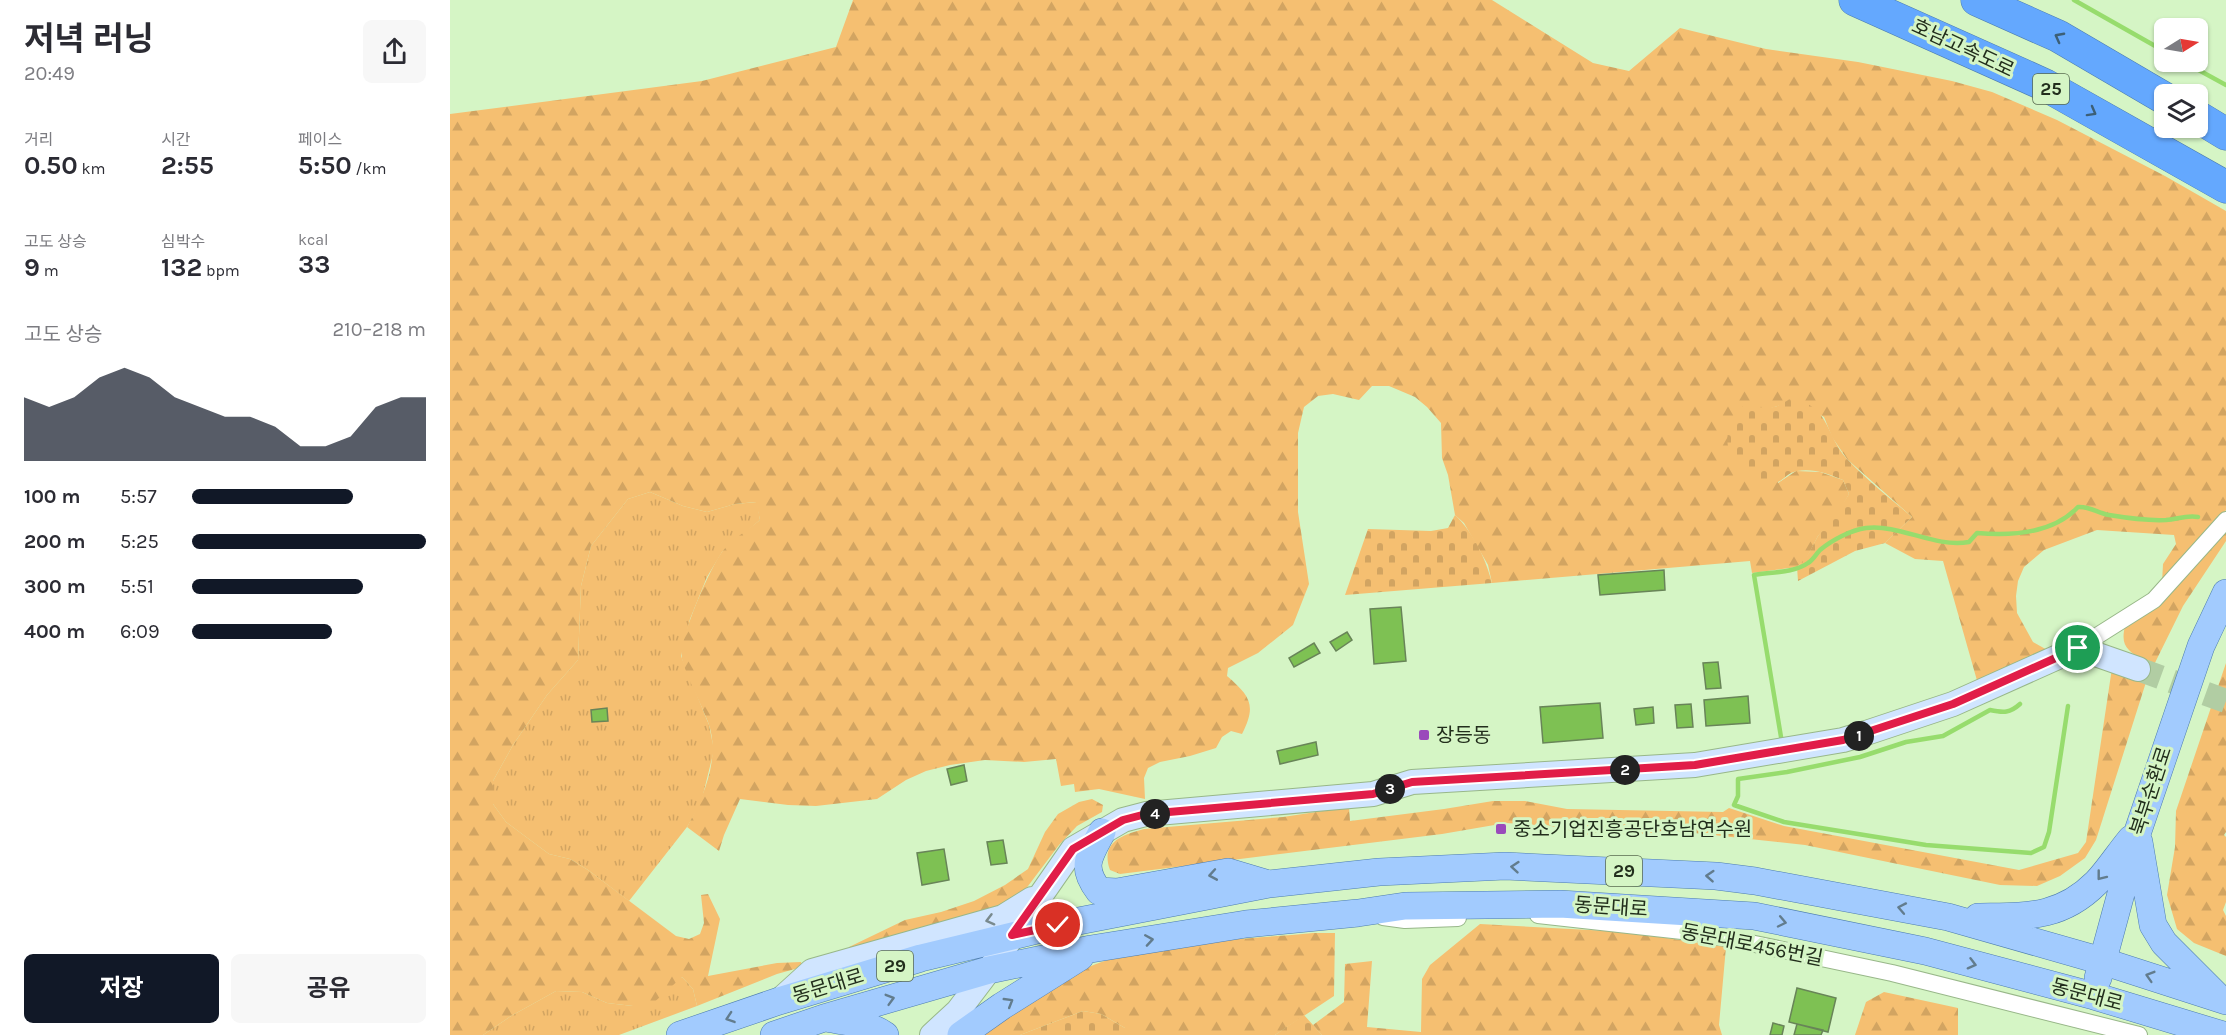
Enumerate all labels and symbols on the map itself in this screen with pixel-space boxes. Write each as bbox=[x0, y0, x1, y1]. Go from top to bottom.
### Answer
street label: 호남고속도로 bbox=[1908, 14, 2018, 82]
north arrow bbox=[2154, 18, 2208, 72]
one-way arrow bbox=[2055, 33, 2066, 44]
road number: 25 bbox=[2033, 74, 2069, 104]
one-way arrow bbox=[2086, 105, 2097, 116]
pin bbox=[2052, 622, 2103, 673]
pin: 1 bbox=[1844, 721, 1874, 751]
place label: 장등동 bbox=[1436, 724, 1491, 747]
marker: 장등동 bbox=[1417, 728, 1431, 742]
street label: 북부순환로 bbox=[2126, 744, 2176, 838]
pin: 2 bbox=[1610, 755, 1640, 785]
pin: 3 bbox=[1375, 774, 1405, 804]
pin: 4 bbox=[1140, 799, 1170, 829]
place label: 중소기업진흥공단호남연수원 bbox=[1513, 818, 1752, 841]
marker: 중소기업진흥공단호남연수원 bbox=[1494, 822, 1508, 836]
road number: 29 bbox=[1606, 856, 1642, 886]
one-way arrow bbox=[1510, 861, 1519, 874]
one-way arrow bbox=[1208, 868, 1218, 881]
one-way arrow bbox=[1705, 869, 1714, 882]
one-way arrow bbox=[2097, 870, 2108, 881]
street label: 동문대로 bbox=[1573, 893, 1649, 921]
pin bbox=[1032, 899, 1083, 950]
one-way arrow bbox=[1897, 902, 1907, 915]
one-way arrow bbox=[985, 913, 996, 925]
one-way arrow bbox=[1777, 915, 1787, 928]
street label: 동문대로456번길 bbox=[1679, 920, 1825, 970]
one-way arrow bbox=[1144, 934, 1154, 947]
road number: 29 bbox=[877, 951, 913, 981]
one-way arrow bbox=[1967, 956, 1977, 969]
street label: 동문대로 bbox=[789, 964, 867, 1008]
one-way arrow bbox=[2145, 971, 2156, 983]
street label: 동문대로 bbox=[2048, 974, 2126, 1016]
one-way arrow bbox=[884, 994, 895, 1006]
one-way arrow bbox=[1003, 997, 1013, 1009]
one-way arrow bbox=[725, 1011, 736, 1023]

